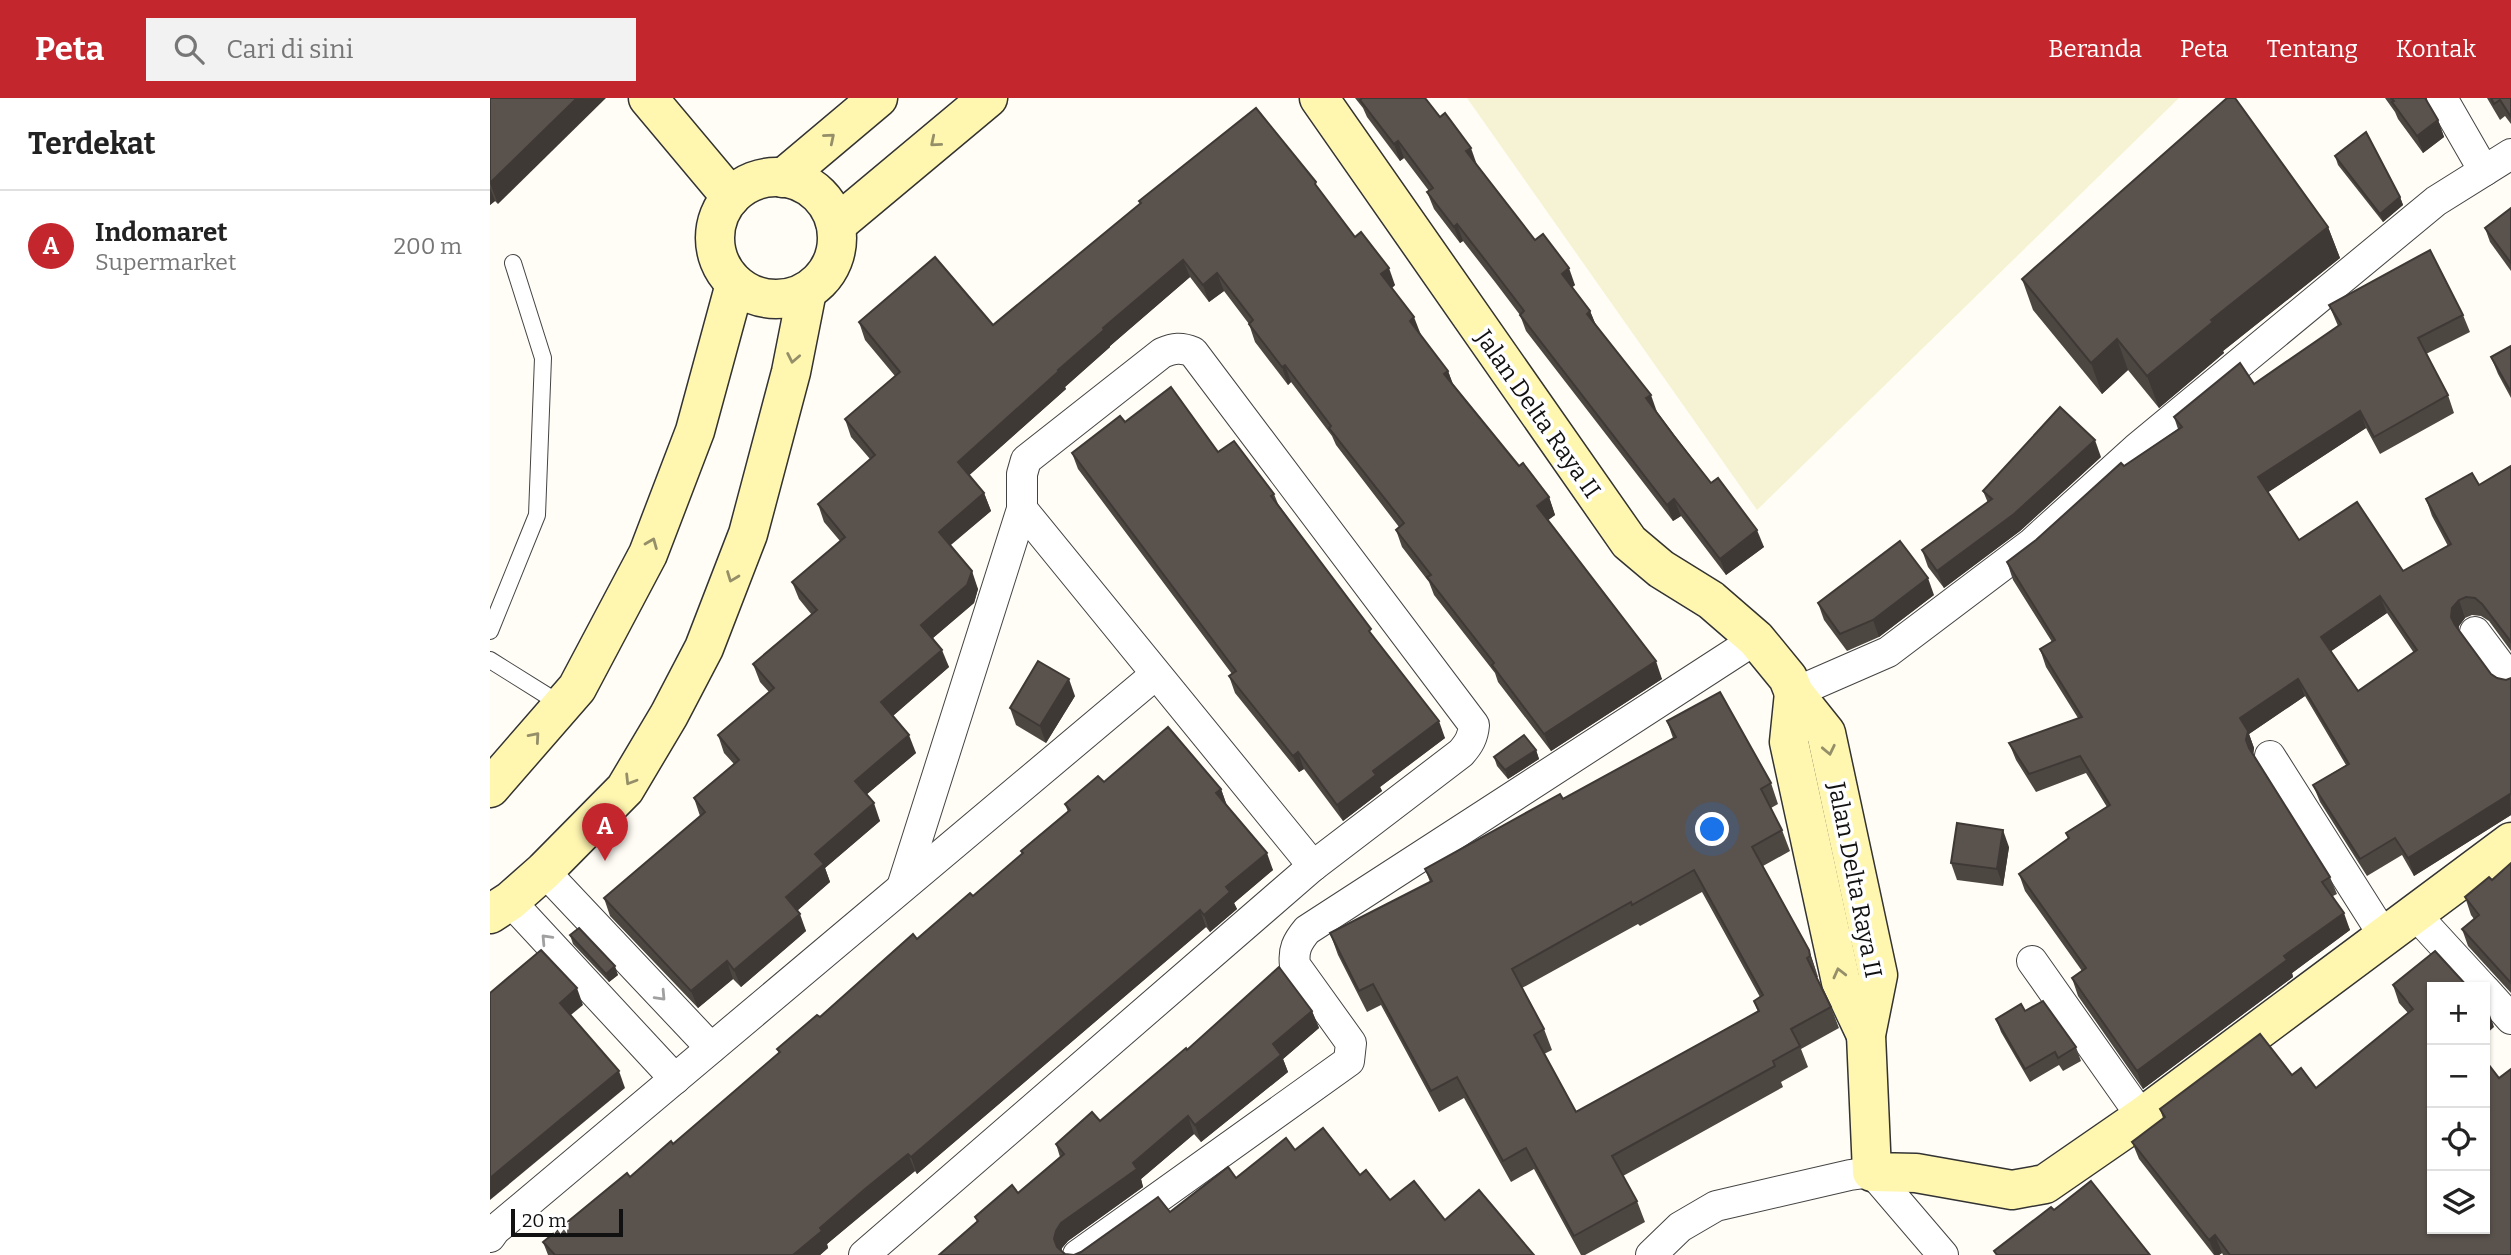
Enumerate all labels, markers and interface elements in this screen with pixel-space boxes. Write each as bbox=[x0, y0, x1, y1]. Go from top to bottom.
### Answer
search box bbox=[146, 18, 636, 81]
text: Peta bbox=[35, 29, 104, 69]
icon: search bbox=[170, 30, 208, 68]
text: Cari di sini bbox=[226, 34, 354, 65]
text: Beranda bbox=[2048, 35, 2142, 63]
text: Peta bbox=[2180, 35, 2229, 63]
text: Tentang bbox=[2267, 35, 2358, 63]
text: Kontak bbox=[2396, 35, 2476, 63]
text: Terdekat bbox=[28, 126, 156, 162]
one-way arrow bbox=[822, 134, 835, 146]
one-way arrow bbox=[931, 134, 944, 146]
text: Indomaret bbox=[95, 217, 228, 248]
text: A bbox=[43, 232, 59, 260]
text: 200 m bbox=[393, 232, 462, 260]
text: Supermarket bbox=[95, 248, 236, 276]
street label: Jalan Delta Raya II bbox=[1469, 324, 1606, 503]
one-way arrow bbox=[787, 352, 802, 364]
one-way arrow bbox=[644, 538, 658, 550]
one-way arrow bbox=[726, 570, 740, 582]
one-way arrow bbox=[527, 732, 539, 745]
one-way arrow bbox=[1821, 744, 1836, 756]
one-way arrow bbox=[625, 772, 638, 785]
street label: Jalan Delta Raya II bbox=[1822, 779, 1888, 980]
pin: A bbox=[582, 803, 628, 861]
your location bbox=[1695, 812, 1729, 846]
one-way arrow bbox=[541, 934, 554, 947]
one-way arrow bbox=[1833, 967, 1848, 979]
map controls bbox=[2427, 982, 2490, 1234]
button: + bbox=[2427, 982, 2490, 1045]
one-way arrow bbox=[653, 988, 666, 1001]
button: − bbox=[2427, 1045, 2490, 1108]
button: locate bbox=[2427, 1108, 2490, 1171]
button: layers bbox=[2427, 1171, 2490, 1234]
scale bar bbox=[511, 1206, 623, 1238]
text: 20 m bbox=[522, 1209, 566, 1232]

